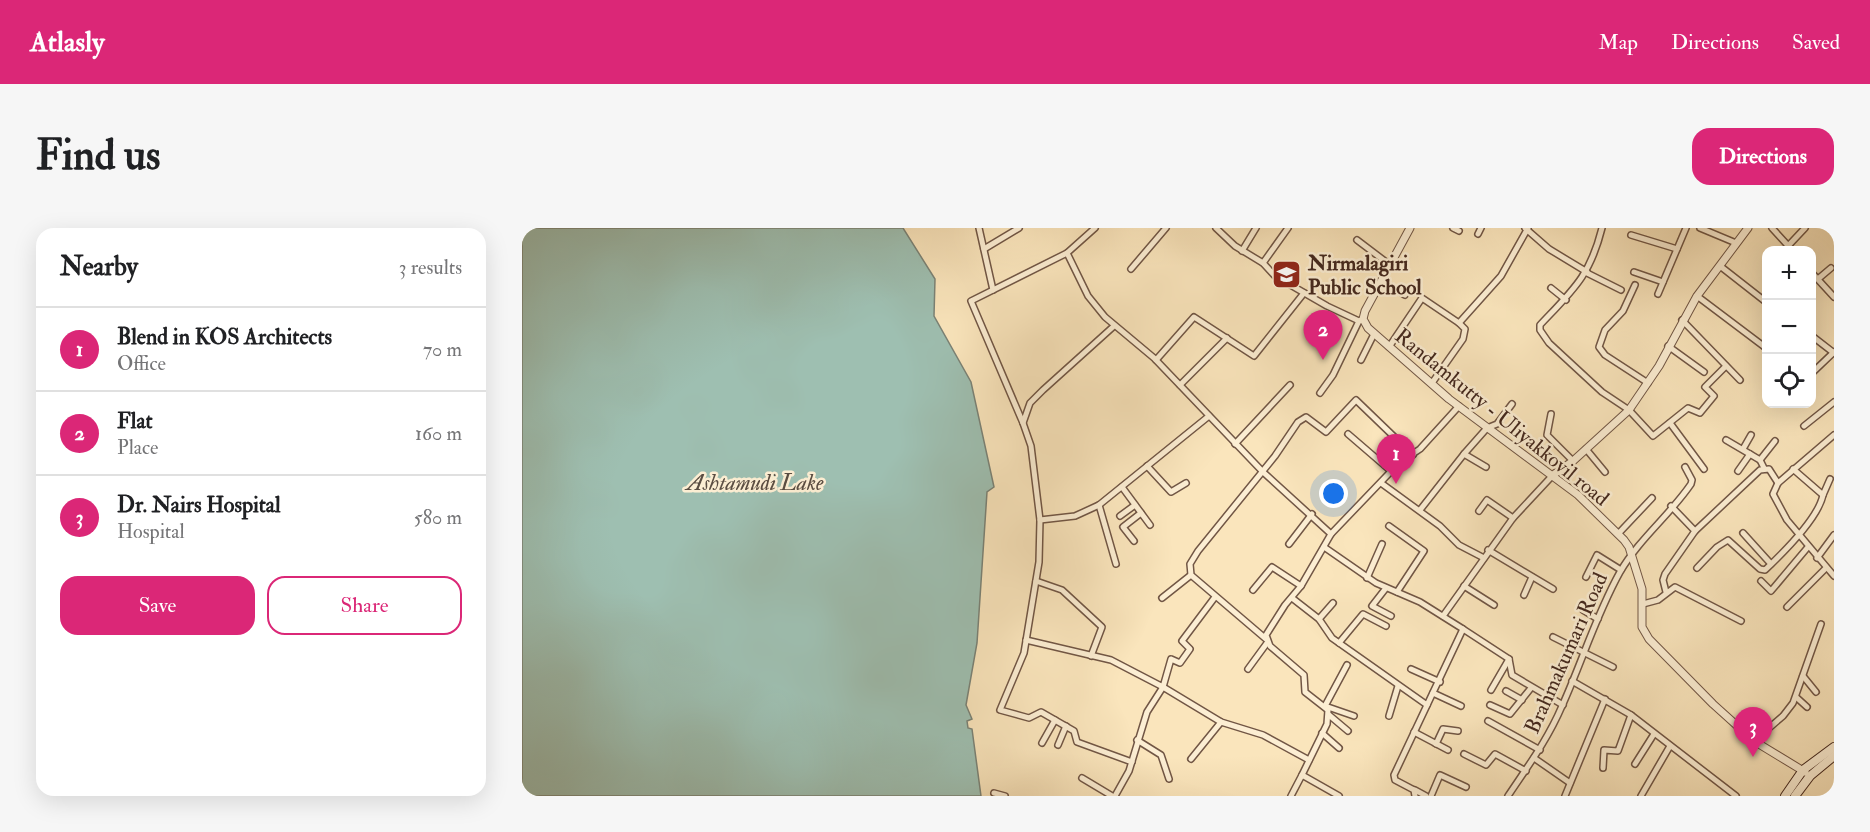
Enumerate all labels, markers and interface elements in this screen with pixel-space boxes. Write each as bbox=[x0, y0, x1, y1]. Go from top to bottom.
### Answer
text: Atlasly bbox=[30, 25, 104, 60]
text: Map bbox=[1598, 29, 1638, 56]
text: Directions bbox=[1671, 29, 1759, 56]
text: Saved bbox=[1792, 29, 1840, 56]
button: Directions bbox=[1692, 128, 1834, 185]
text: Find us bbox=[36, 130, 160, 182]
map controls bbox=[1762, 246, 1816, 408]
button: + bbox=[1762, 246, 1816, 300]
place label: Nirmalagiri Public School bbox=[1307, 250, 1422, 301]
text: Nearby bbox=[60, 251, 138, 283]
text: 3 results bbox=[399, 255, 462, 280]
school or university icon: Nirmalagiri Public School bbox=[1271, 259, 1303, 291]
button: − bbox=[1762, 300, 1816, 354]
pin: 2 bbox=[1304, 310, 1342, 360]
text: Blend in KOS Architects bbox=[117, 323, 332, 351]
street label: Randamkutty - Uliyakkovil road bbox=[1389, 323, 1615, 513]
text: 1 bbox=[76, 337, 83, 362]
text: 70 m bbox=[423, 337, 462, 362]
text: Office bbox=[117, 351, 166, 376]
button: locate bbox=[1762, 354, 1816, 408]
text: Flat bbox=[117, 407, 153, 435]
text: 2 bbox=[74, 421, 85, 446]
text: 160 m bbox=[415, 421, 462, 446]
pin: 1 bbox=[1376, 434, 1416, 484]
text: Place bbox=[117, 435, 158, 460]
water label: Ashtamudi Lake bbox=[685, 469, 824, 497]
your location bbox=[1319, 479, 1348, 508]
text: Dr. Nairs Hospital bbox=[117, 491, 281, 519]
text: 3 bbox=[76, 505, 83, 530]
text: 580 m bbox=[414, 505, 462, 530]
text: Hospital bbox=[117, 519, 185, 544]
street label: Brahmakumari Road bbox=[1519, 568, 1614, 738]
button: Save bbox=[60, 576, 255, 635]
button: Share bbox=[267, 576, 462, 635]
pin: 3 bbox=[1734, 708, 1772, 757]

